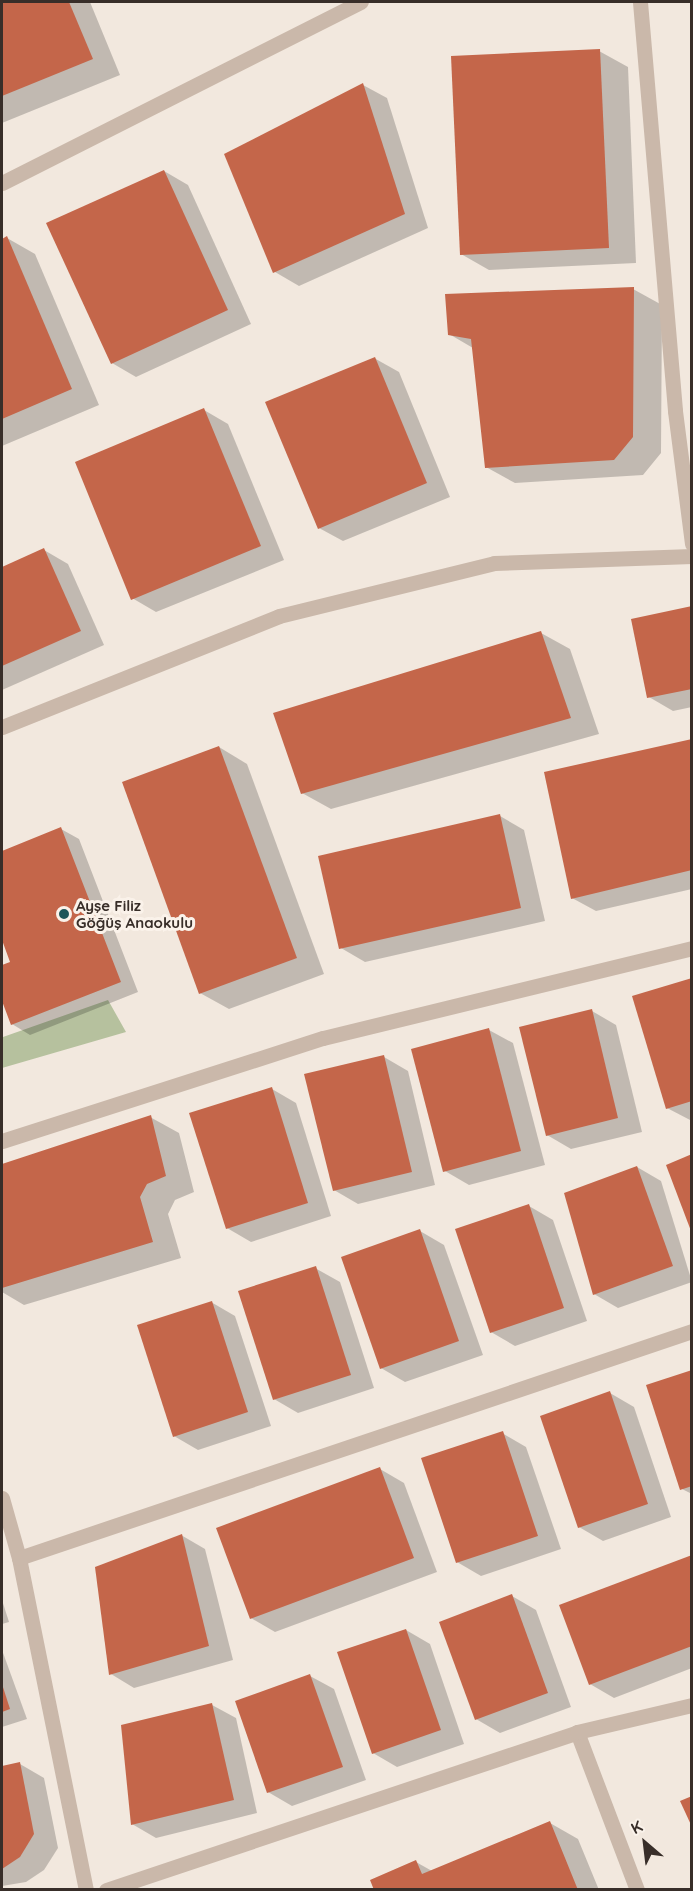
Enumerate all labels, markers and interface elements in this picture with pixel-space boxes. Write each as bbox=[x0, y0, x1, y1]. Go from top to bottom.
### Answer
place label: Ayşe Filiz Göğüş Anaokulu bbox=[76, 896, 193, 931]
marker: Ayşe Filiz Göğüş Anaokulu bbox=[57, 907, 71, 921]
north arrow bbox=[615, 1813, 675, 1873]
text: K bbox=[627, 1816, 646, 1838]

